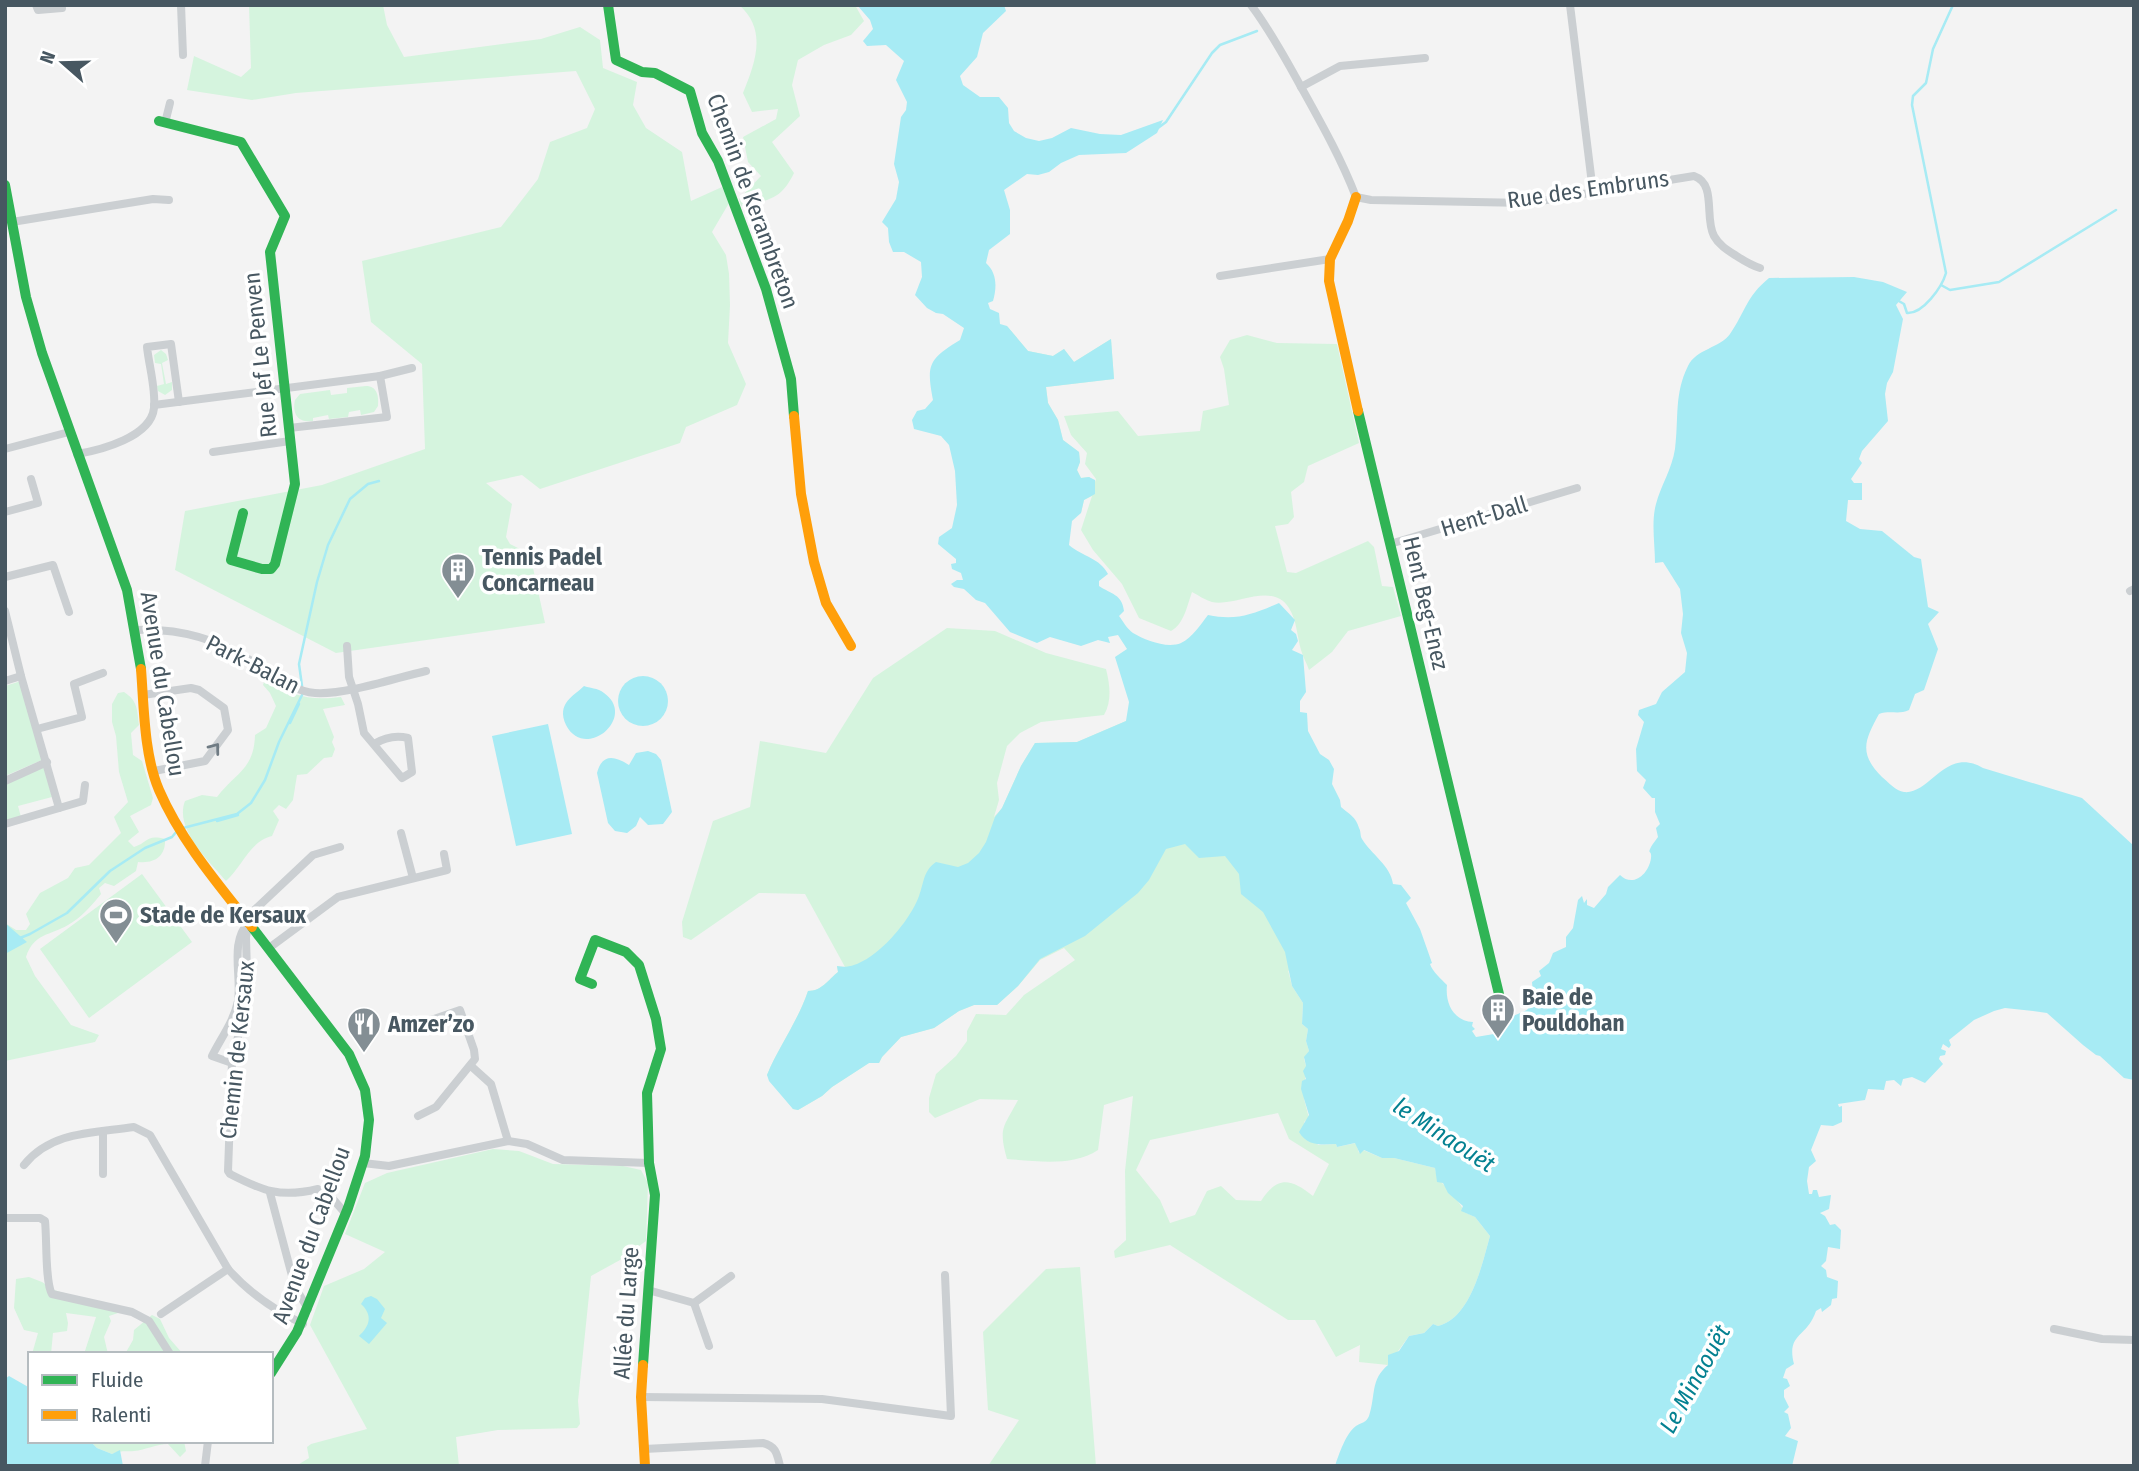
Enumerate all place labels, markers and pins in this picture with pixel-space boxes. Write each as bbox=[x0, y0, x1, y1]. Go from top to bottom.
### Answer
place label: Tennis Padel Concarneau bbox=[482, 543, 603, 597]
building icon: Tennis Padel Concarneau bbox=[439, 551, 477, 600]
sports icon: Stade de Kersaux bbox=[97, 896, 135, 945]
place label: Stade de Kersaux bbox=[140, 901, 307, 929]
place label: Baie de Pouldohan bbox=[1522, 983, 1625, 1037]
building icon: Baie de Pouldohan bbox=[1479, 991, 1517, 1040]
restaurant icon: Amzer’zo bbox=[345, 1005, 383, 1054]
place label: Amzer’zo bbox=[387, 1010, 474, 1038]

